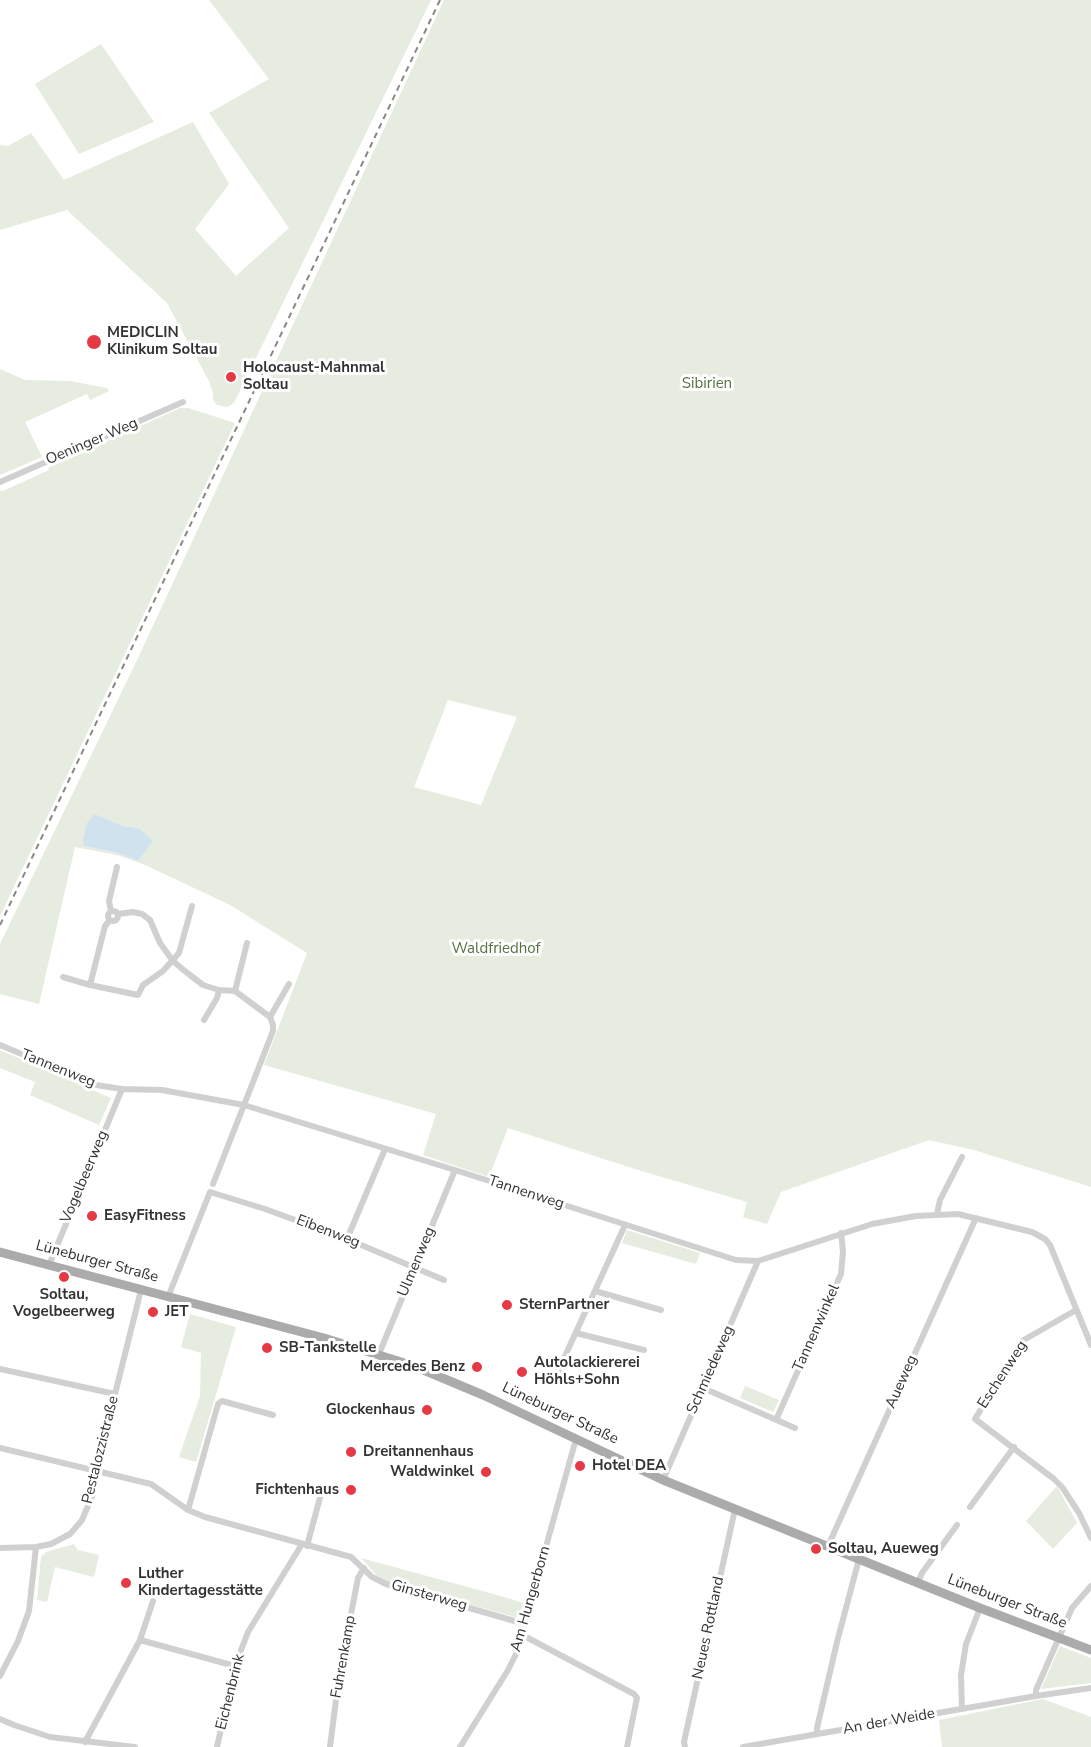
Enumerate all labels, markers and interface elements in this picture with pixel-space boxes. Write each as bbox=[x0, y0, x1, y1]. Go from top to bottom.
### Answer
place label: MEDICLIN Klinikum Soltau bbox=[107, 324, 217, 359]
marker: MEDICLIN Klinikum Soltau bbox=[85, 333, 103, 351]
place label: Holocaust-Mahnmal Soltau bbox=[243, 359, 385, 394]
marker: Holocaust-Mahnmal Soltau bbox=[224, 370, 238, 384]
park label: Sibirien bbox=[682, 375, 732, 393]
street label: Oeninger Weg bbox=[43, 414, 141, 470]
park label: Waldfriedhof bbox=[451, 940, 541, 958]
street label: Tannenweg bbox=[18, 1046, 98, 1092]
street label: Vogelbeerweg bbox=[57, 1128, 113, 1226]
street label: Tannenweg bbox=[486, 1172, 566, 1214]
place label: EasyFitness bbox=[104, 1207, 186, 1225]
marker: EasyFitness bbox=[85, 1209, 99, 1223]
street label: Eibenweg bbox=[294, 1212, 362, 1252]
street label: Ulmenweg bbox=[394, 1224, 440, 1300]
street label: Lüneburger Straße bbox=[34, 1237, 160, 1287]
marker: Soltau, Vogelbeerweg bbox=[57, 1270, 71, 1284]
street label: Tannenwinkel bbox=[790, 1282, 844, 1374]
place label: Soltau, Vogelbeerweg bbox=[13, 1286, 115, 1321]
place label: SternPartner bbox=[519, 1296, 609, 1314]
marker: SternPartner bbox=[500, 1298, 514, 1312]
place label: JET bbox=[165, 1303, 189, 1321]
marker: JET bbox=[146, 1305, 160, 1319]
street label: Schmiedeweg bbox=[683, 1323, 739, 1417]
street label: Eschenweg bbox=[974, 1338, 1032, 1412]
place label: SB-Tankstelle bbox=[279, 1339, 376, 1357]
marker: SB-Tankstelle bbox=[260, 1341, 274, 1355]
street label: Aueweg bbox=[882, 1353, 922, 1411]
place label: Autolackiererei Höhls+Sohn bbox=[534, 1354, 640, 1389]
place label: Mercedes Benz bbox=[360, 1358, 465, 1376]
marker: Mercedes Benz bbox=[470, 1360, 484, 1374]
marker: Autolackiererei Höhls+Sohn bbox=[515, 1365, 529, 1379]
street label: Lüneburger Straße bbox=[499, 1379, 621, 1449]
street label: Pestalozzistraße bbox=[79, 1394, 123, 1506]
place label: Glockenhaus bbox=[326, 1401, 415, 1419]
marker: Glockenhaus bbox=[420, 1403, 434, 1417]
place label: Dreitannenhaus bbox=[363, 1443, 474, 1461]
marker: Dreitannenhaus bbox=[344, 1445, 358, 1459]
place label: Hotel DEA bbox=[592, 1457, 666, 1475]
marker: Hotel DEA bbox=[573, 1459, 587, 1473]
place label: Waldwinkel bbox=[390, 1463, 474, 1481]
marker: Waldwinkel bbox=[479, 1465, 493, 1479]
place label: Fichtenhaus bbox=[255, 1481, 339, 1499]
marker: Fichtenhaus bbox=[344, 1483, 358, 1497]
place label: Soltau, Aueweg bbox=[828, 1540, 939, 1558]
marker: Soltau, Aueweg bbox=[809, 1542, 823, 1556]
street label: Am Hungerborn bbox=[507, 1544, 555, 1654]
place label: Luther Kindertagesstätte bbox=[138, 1565, 263, 1600]
street label: Lüneburger Straße bbox=[945, 1571, 1069, 1633]
street label: Neues Rottland bbox=[689, 1575, 729, 1681]
marker: Luther Kindertagesstätte bbox=[119, 1576, 133, 1590]
street label: Ginsterweg bbox=[389, 1577, 469, 1615]
street label: Fuhrenkamp bbox=[328, 1614, 360, 1700]
street label: Eichenbrink bbox=[213, 1652, 249, 1732]
street label: An der Weide bbox=[842, 1705, 936, 1739]

